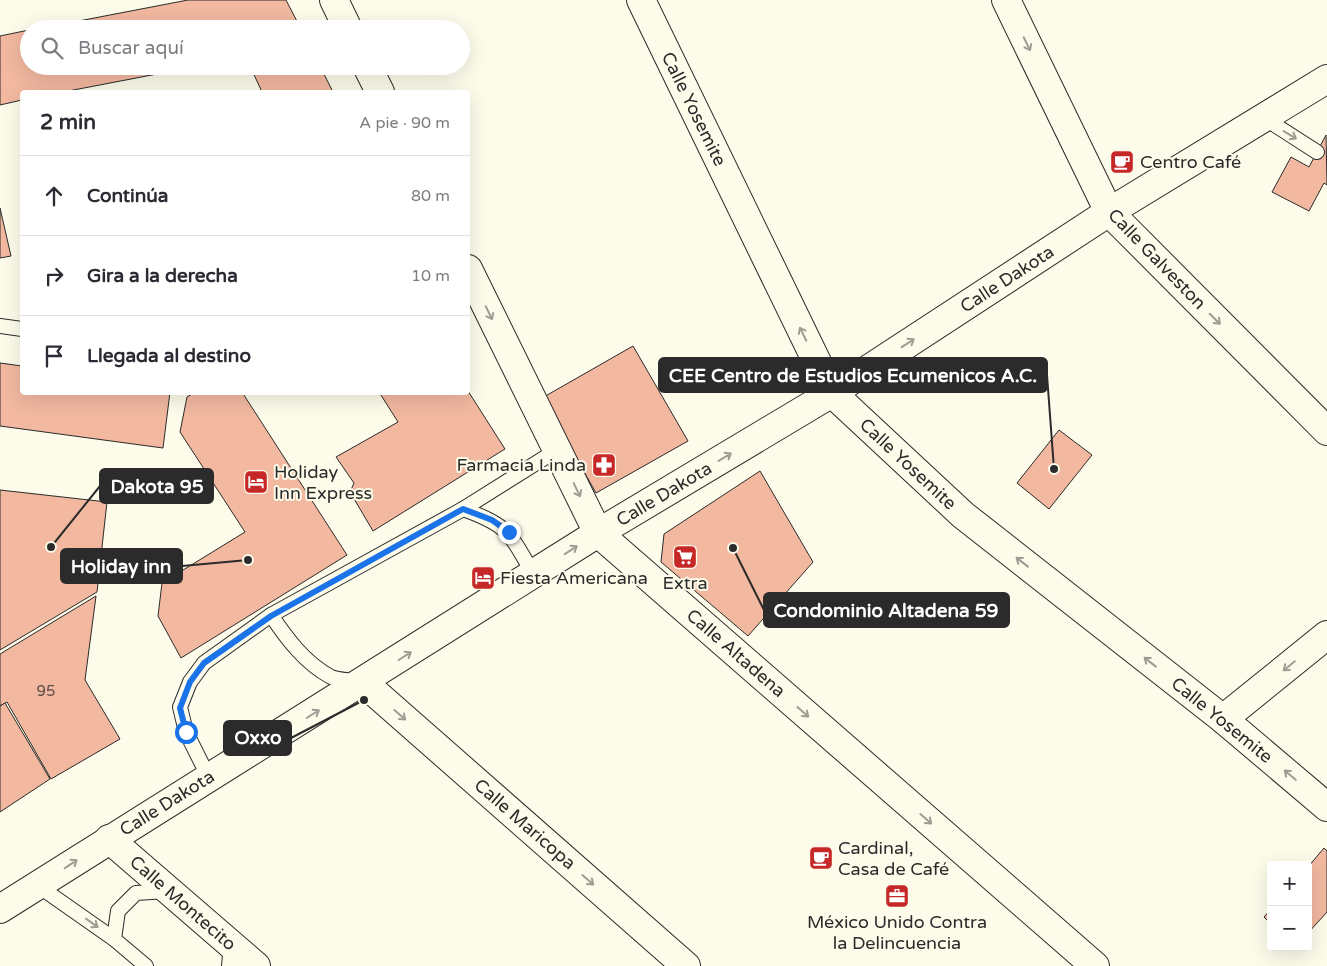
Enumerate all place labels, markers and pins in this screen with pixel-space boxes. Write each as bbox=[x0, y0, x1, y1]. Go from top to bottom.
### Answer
cafe icon: Centro Café bbox=[1109, 149, 1135, 175]
place label: Centro Café bbox=[1140, 151, 1241, 173]
callout: CEE Centro de Estudios Ecumenicos A.C. bbox=[659, 358, 1047, 392]
pharmacy icon: Farmacia Linda bbox=[591, 452, 617, 478]
place label: Farmacia Linda bbox=[457, 454, 586, 476]
place label: Holiday Inn Express bbox=[274, 461, 372, 504]
callout: Dakota 95 bbox=[100, 469, 213, 503]
hotel icon: Holiday Inn Express bbox=[243, 469, 269, 495]
supermarket icon: Extra bbox=[672, 544, 698, 570]
callout: Holiday inn bbox=[61, 549, 182, 583]
hotel icon: Fiesta Americana bbox=[470, 565, 496, 591]
place label: Fiesta Americana bbox=[500, 567, 648, 589]
place label: Extra bbox=[662, 572, 708, 594]
callout: Condominio Altadena 59 bbox=[764, 593, 1009, 627]
callout: Oxxo bbox=[224, 721, 291, 755]
place label: Cardinal, Casa de Café bbox=[838, 837, 949, 880]
cafe icon: Cardinal, Casa de Café bbox=[808, 845, 834, 871]
office icon: México Unido Contra la Delincuencia bbox=[884, 883, 910, 909]
place label: México Unido Contra la Delincuencia bbox=[807, 911, 987, 954]

